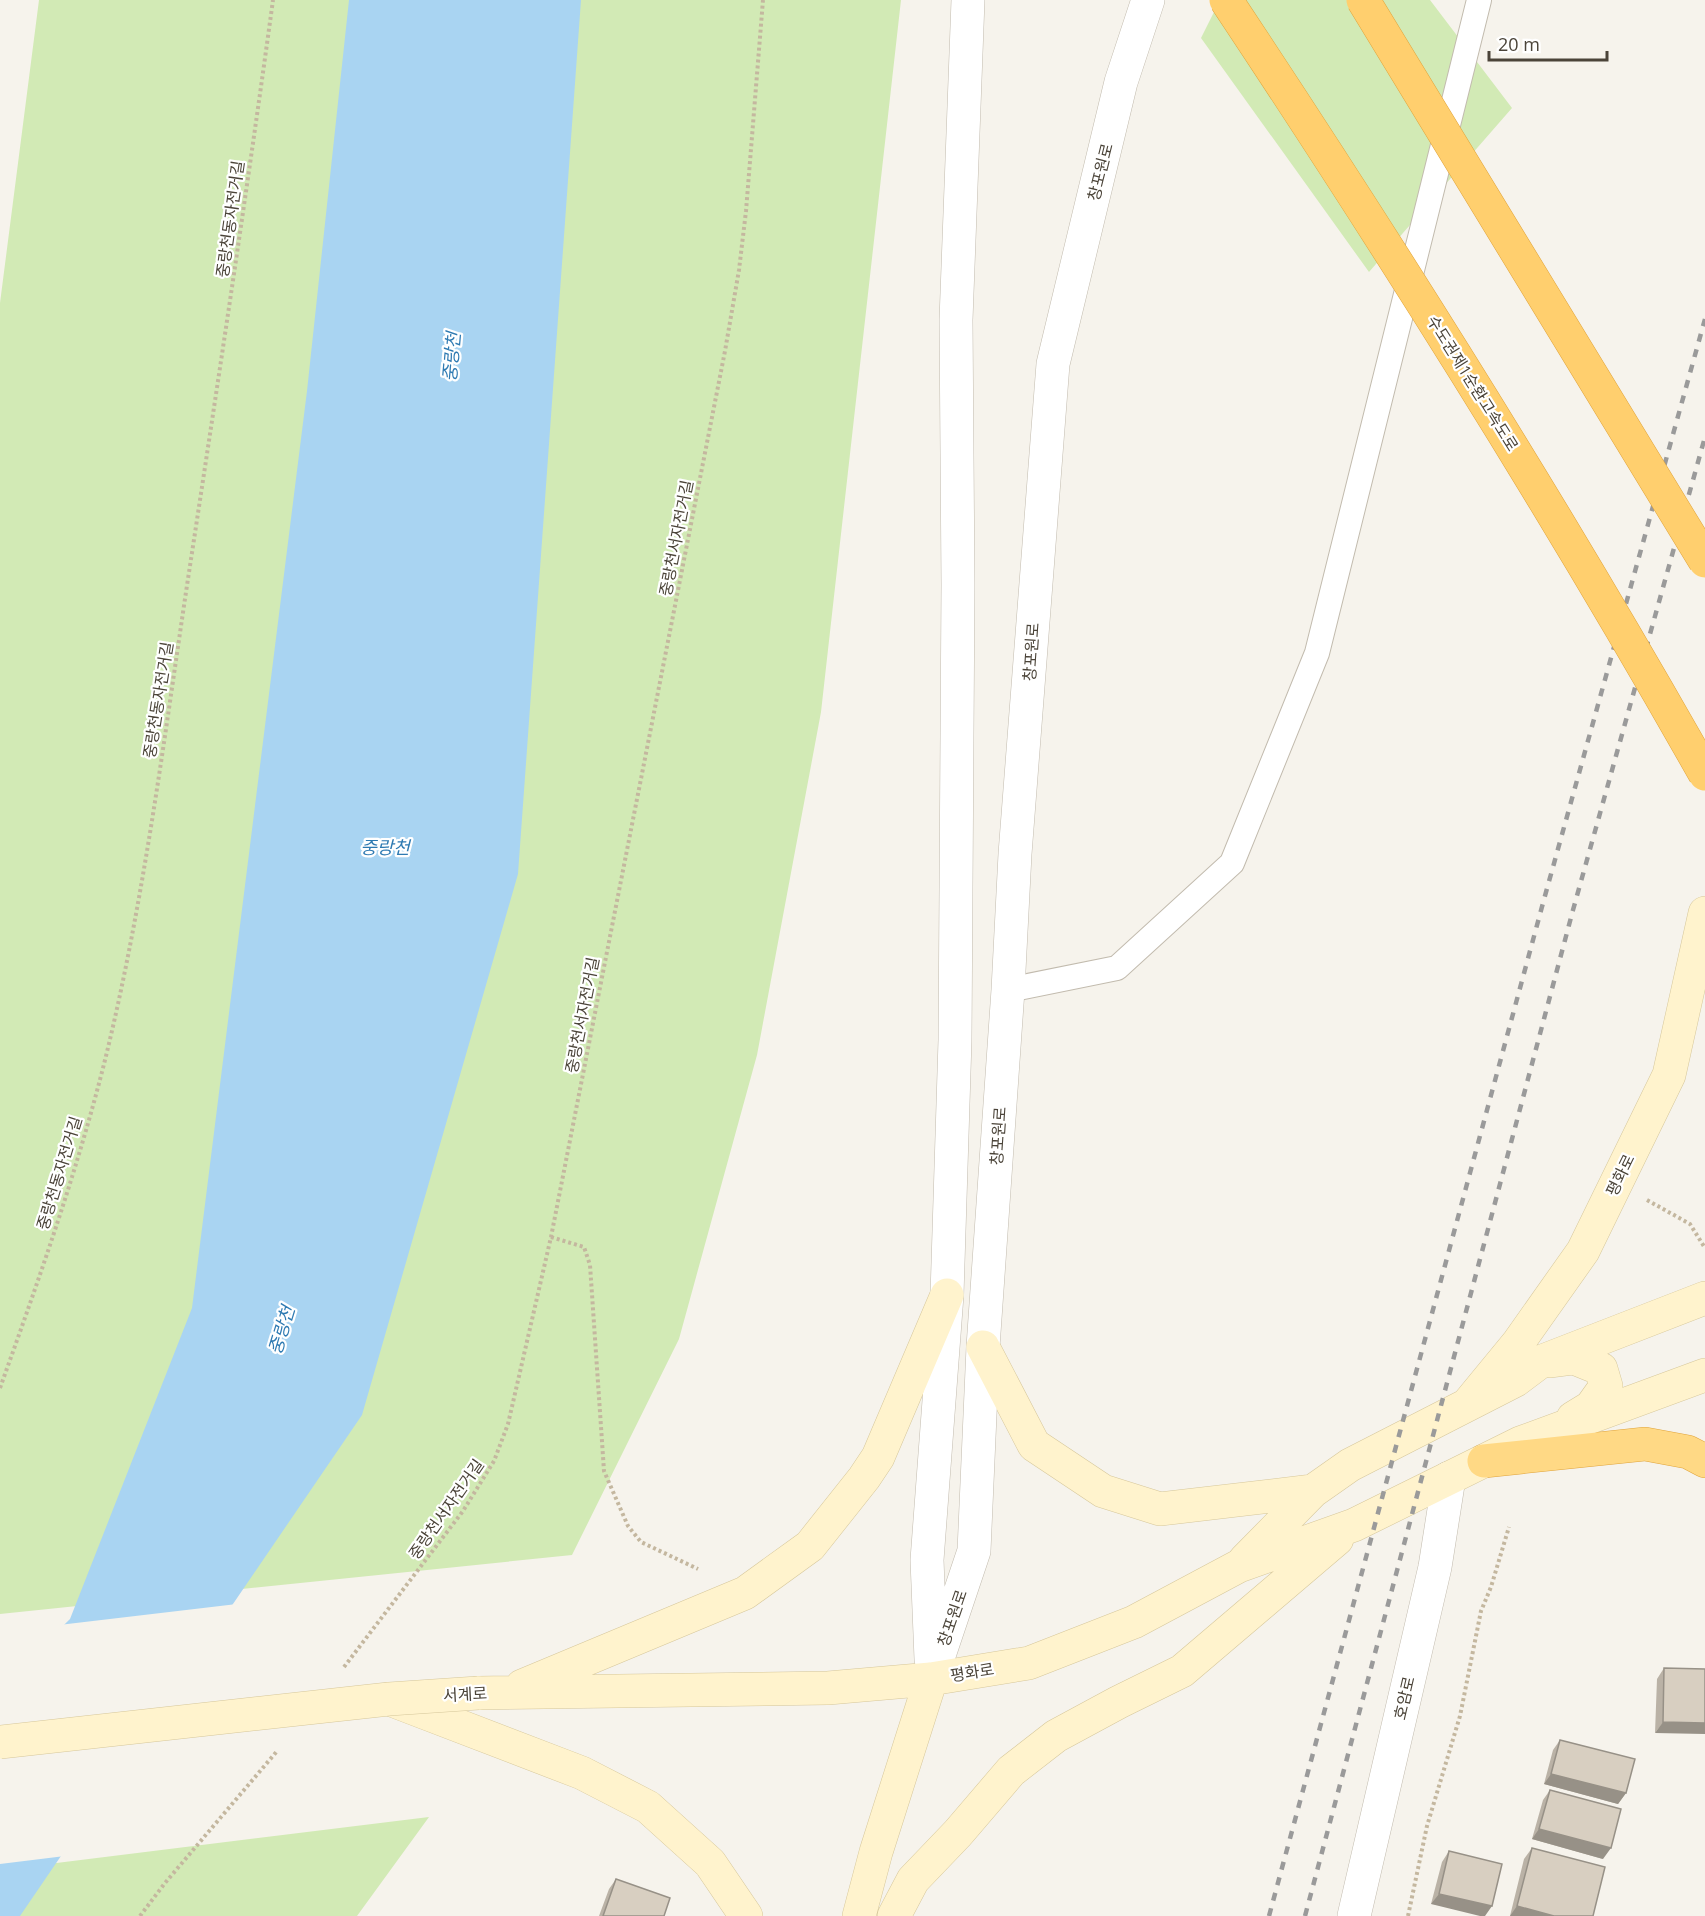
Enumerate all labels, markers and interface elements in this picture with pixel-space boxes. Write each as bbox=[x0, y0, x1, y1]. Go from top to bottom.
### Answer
scale bar bbox=[1489, 24, 1608, 62]
text: 20 m bbox=[1498, 32, 1540, 56]
street label: 창포원로 bbox=[1082, 141, 1118, 203]
street label: 중랑천동자전거길 bbox=[211, 159, 249, 279]
street label: 수도권제1순환고속도로 bbox=[1422, 311, 1524, 455]
water label: 중랑천 bbox=[437, 329, 465, 383]
street label: 중랑천서자전거길 bbox=[654, 478, 698, 598]
street label: 창포원로 bbox=[1018, 622, 1044, 682]
street label: 중랑천동자전거길 bbox=[138, 640, 178, 760]
water label: 중랑천 bbox=[360, 835, 412, 859]
street label: 중랑천서자전거길 bbox=[560, 955, 604, 1075]
street label: 창포원로 bbox=[985, 1106, 1011, 1166]
street label: 중랑천동자전거길 bbox=[31, 1113, 87, 1233]
street label: 평화로 bbox=[1600, 1150, 1640, 1200]
water label: 중랑천 bbox=[262, 1300, 300, 1357]
street label: 중랑천서자전거길 bbox=[403, 1454, 489, 1564]
street label: 창포원로 bbox=[932, 1586, 972, 1649]
street label: 평화로 bbox=[948, 1658, 996, 1686]
street label: 호암로 bbox=[1388, 1674, 1420, 1722]
street label: 서계로 bbox=[442, 1682, 488, 1706]

